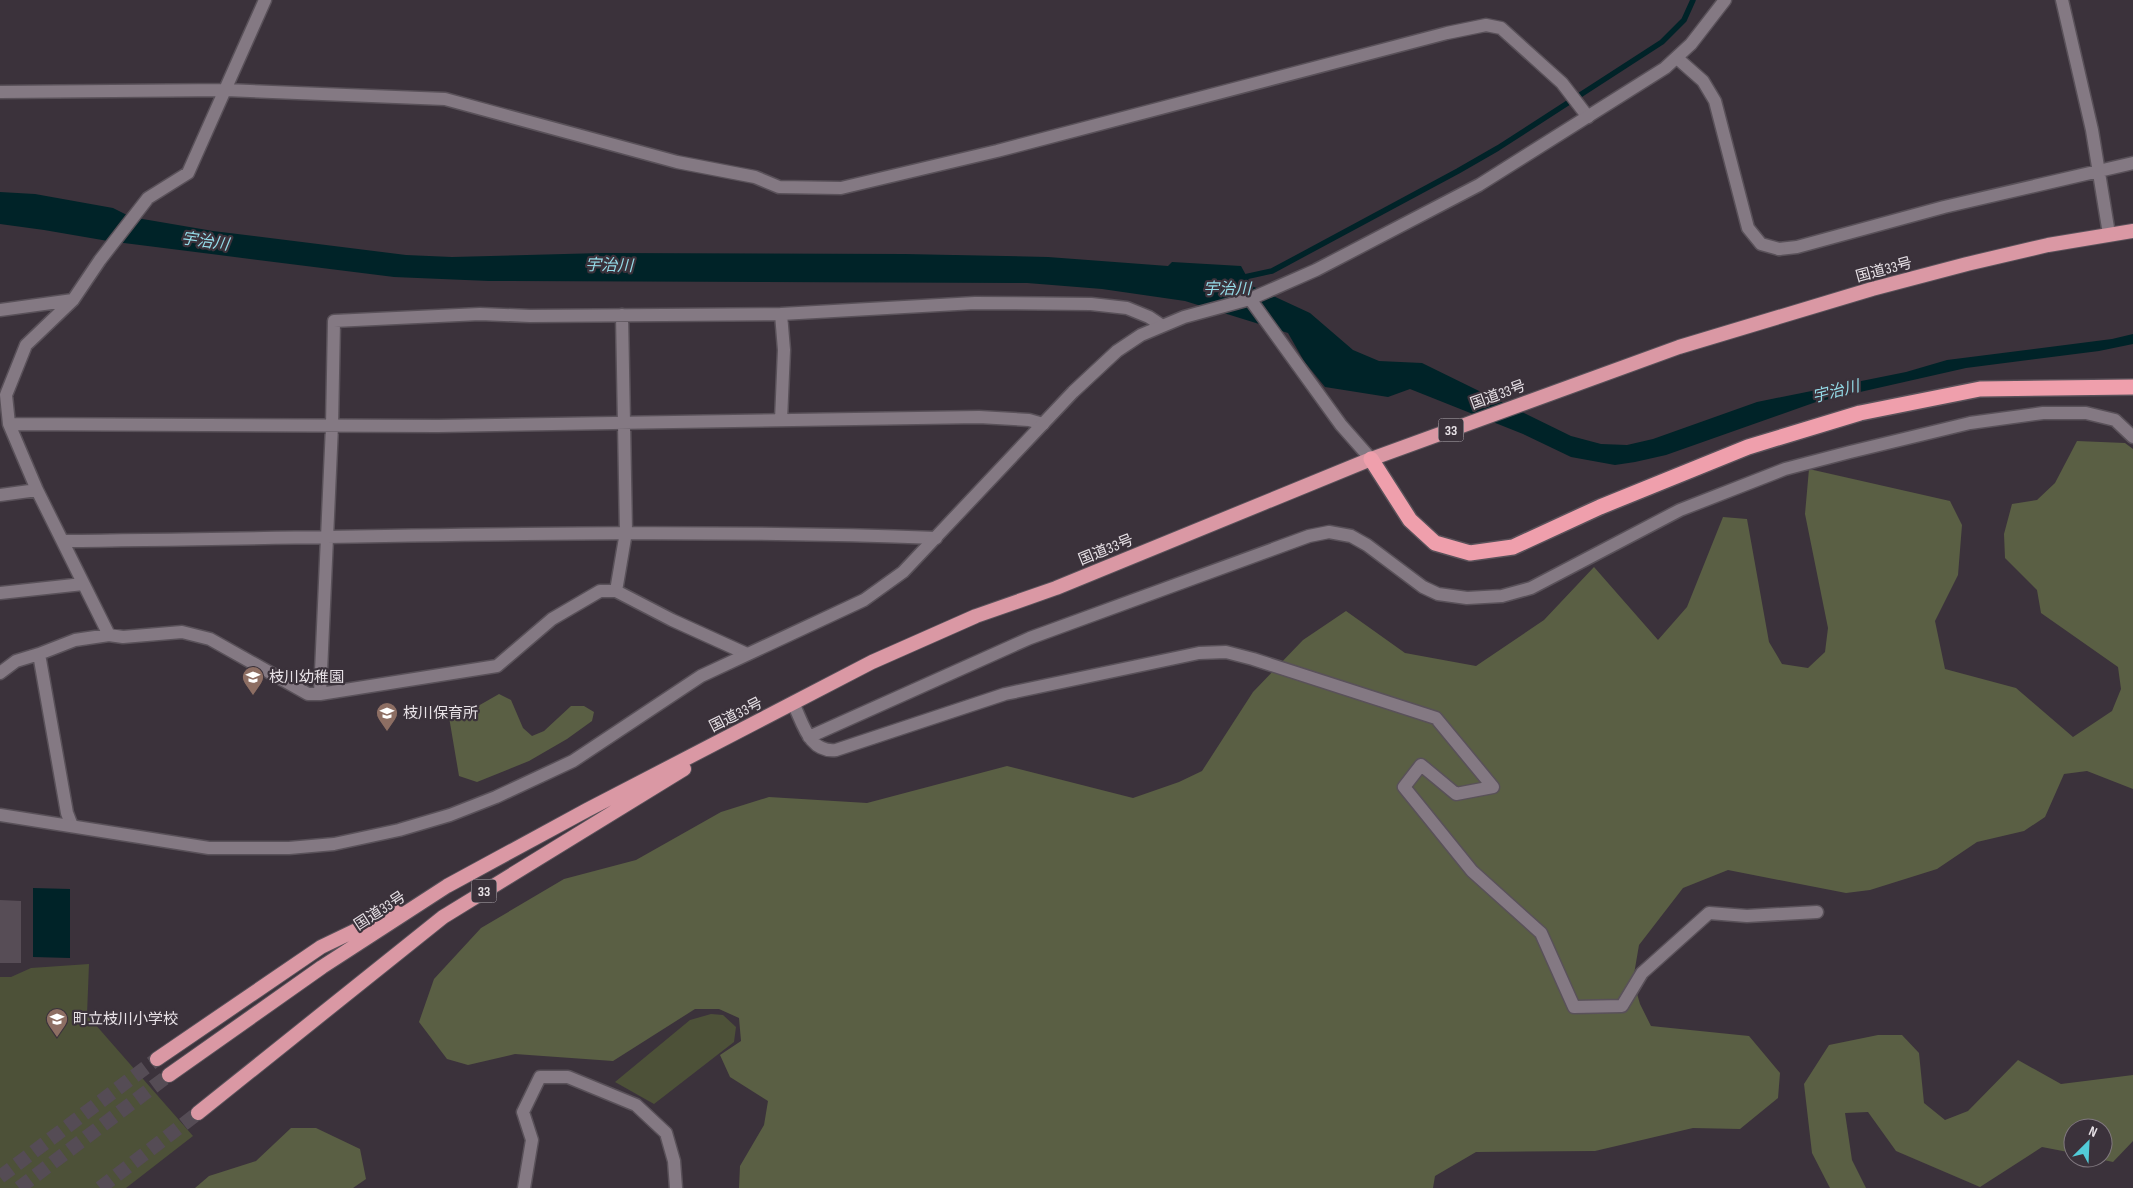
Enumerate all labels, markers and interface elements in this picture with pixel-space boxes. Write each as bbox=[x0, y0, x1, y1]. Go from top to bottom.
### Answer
water label: 宇治川 bbox=[180, 229, 232, 255]
street label: 国道33号 bbox=[1854, 253, 1914, 287]
water label: 宇治川 bbox=[585, 256, 635, 276]
water label: 宇治川 bbox=[1203, 280, 1253, 299]
street label: 国道33号 bbox=[1468, 376, 1528, 414]
water label: 宇治川 bbox=[1810, 376, 1864, 407]
road number: 33 bbox=[1438, 418, 1464, 442]
street label: 国道33号 bbox=[1076, 530, 1136, 570]
school or university icon: 枝川幼稚園 bbox=[241, 665, 265, 696]
place label: 枝川幼稚園 bbox=[269, 668, 344, 687]
street label: 国道33号 bbox=[706, 693, 766, 737]
school or university icon: 枝川保育所 bbox=[375, 701, 399, 732]
place label: 枝川保育所 bbox=[403, 704, 478, 723]
road number: 33 bbox=[472, 879, 496, 902]
street label: 国道33号 bbox=[351, 887, 409, 935]
school or university icon: 町立枝川小学校 bbox=[45, 1007, 69, 1038]
place label: 町立枝川小学校 bbox=[73, 1010, 178, 1029]
north arrow bbox=[2063, 1118, 2113, 1168]
text: N bbox=[2086, 1122, 2100, 1141]

